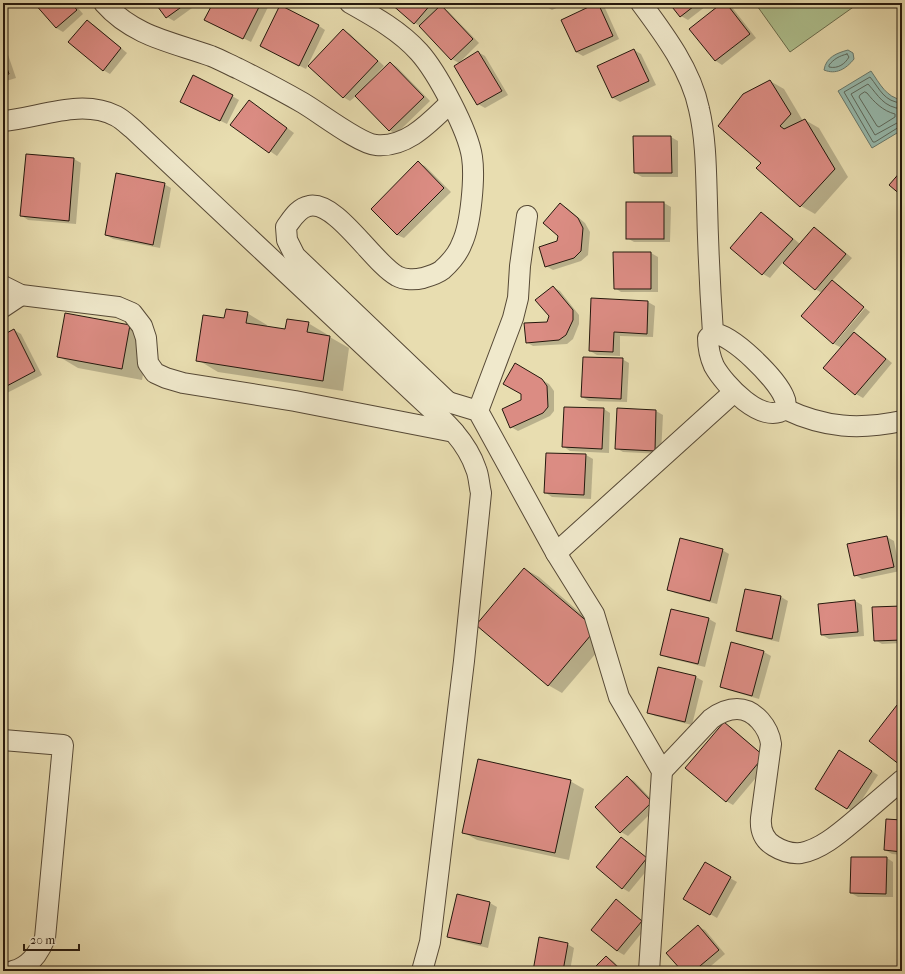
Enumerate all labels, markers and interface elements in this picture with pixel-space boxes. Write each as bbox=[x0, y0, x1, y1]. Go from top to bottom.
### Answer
scale bar bbox=[24, 926, 79, 952]
text: 20 m bbox=[30, 933, 55, 947]

